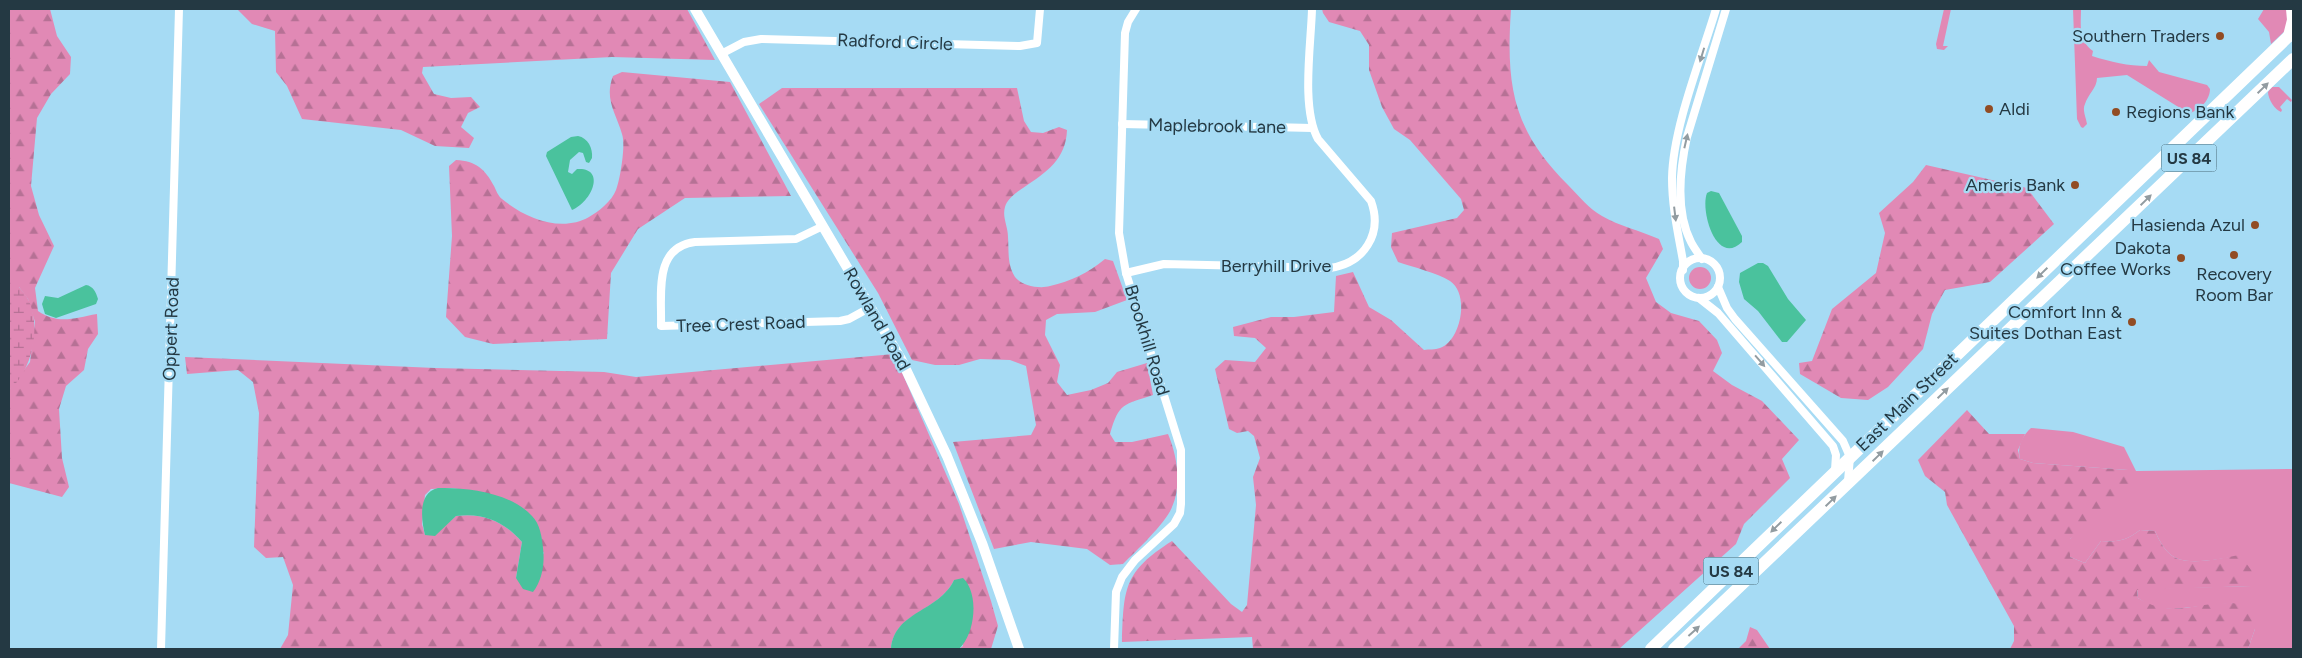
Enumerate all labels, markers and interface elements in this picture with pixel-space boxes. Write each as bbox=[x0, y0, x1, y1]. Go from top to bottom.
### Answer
place label: Southern Traders bbox=[2072, 25, 2210, 47]
street label: Radford Circle bbox=[837, 29, 953, 55]
marker: Southern Traders bbox=[2214, 30, 2226, 42]
one-way arrow bbox=[1698, 48, 1706, 63]
one-way arrow bbox=[2257, 82, 2269, 94]
place label: Aldi bbox=[1999, 98, 2030, 120]
place label: Regions Bank bbox=[2126, 101, 2234, 123]
marker: Aldi bbox=[1983, 103, 1995, 115]
marker: Regions Bank bbox=[2110, 106, 2122, 118]
street label: Maplebrook Lane bbox=[1148, 114, 1286, 138]
one-way arrow bbox=[1682, 134, 1690, 149]
road number: US 84 bbox=[2162, 144, 2216, 172]
place label: Ameris Bank bbox=[1966, 174, 2065, 196]
marker: Ameris Bank bbox=[2069, 179, 2081, 191]
one-way arrow bbox=[2139, 194, 2151, 206]
one-way arrow bbox=[1671, 206, 1679, 222]
place label: Hasienda Azul bbox=[2131, 214, 2245, 236]
marker: Hasienda Azul bbox=[2249, 219, 2261, 231]
place label: Dakota Coffee Works bbox=[2060, 237, 2171, 280]
marker: Recovery Room Bar bbox=[2228, 249, 2240, 261]
marker: Dakota Coffee Works bbox=[2175, 252, 2187, 264]
street label: Berryhill Drive bbox=[1221, 255, 1332, 277]
place label: Recovery Room Bar bbox=[2195, 263, 2273, 306]
street label: Rowland Road bbox=[839, 264, 915, 374]
one-way arrow bbox=[2036, 267, 2048, 279]
street label: Oppert Road bbox=[158, 277, 184, 381]
street label: Brookhill Road bbox=[1120, 282, 1174, 398]
place label: Comfort Inn & Suites Dothan East bbox=[1969, 301, 2122, 344]
street label: Tree Crest Road bbox=[676, 311, 806, 337]
marker: Comfort Inn & Suites Dothan East bbox=[2126, 316, 2138, 328]
street label: East Main Street bbox=[1852, 348, 1963, 456]
one-way arrow bbox=[1754, 355, 1766, 367]
one-way arrow bbox=[1937, 387, 1949, 399]
one-way arrow bbox=[1872, 450, 1884, 462]
one-way arrow bbox=[1825, 495, 1837, 507]
one-way arrow bbox=[1771, 521, 1783, 533]
road number: US 84 bbox=[1704, 558, 1758, 584]
one-way arrow bbox=[1687, 626, 1700, 637]

